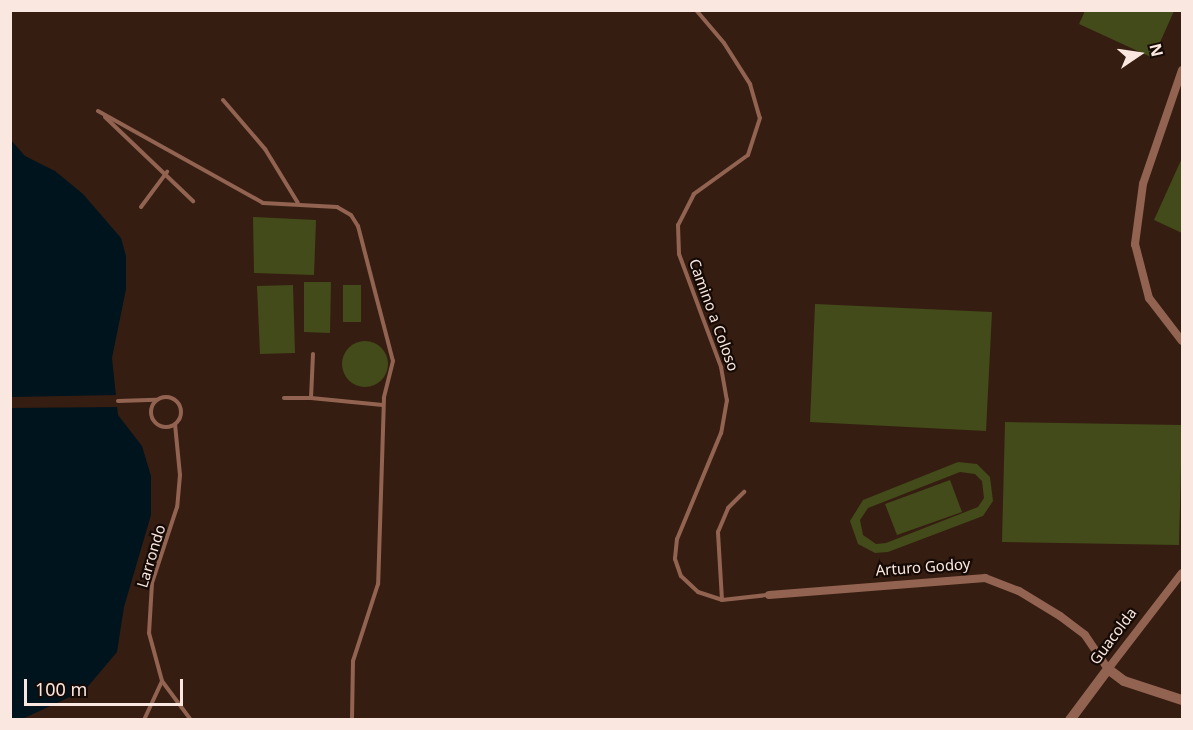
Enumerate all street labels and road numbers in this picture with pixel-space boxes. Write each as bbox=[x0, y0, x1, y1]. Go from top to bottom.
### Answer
street label: Camino a Coloso bbox=[685, 256, 743, 374]
street label: Larrondo bbox=[133, 522, 169, 590]
street label: Arturo Godoy bbox=[875, 555, 971, 579]
street label: Guacolda bbox=[1086, 604, 1140, 668]

